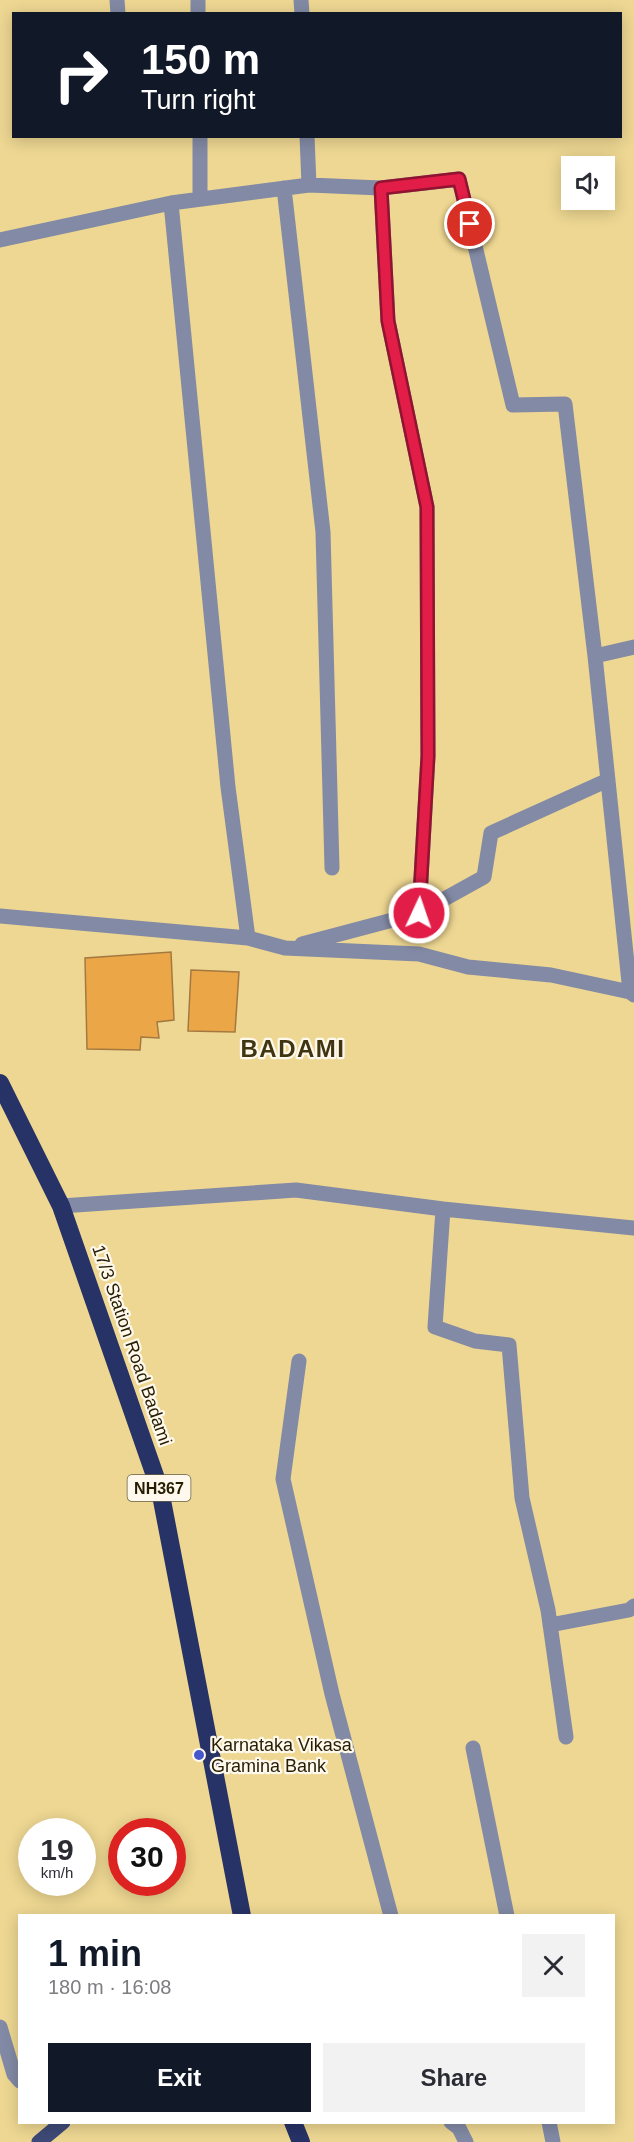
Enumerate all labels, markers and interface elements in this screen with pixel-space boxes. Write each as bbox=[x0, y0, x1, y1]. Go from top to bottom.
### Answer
icon: right bbox=[42, 36, 120, 114]
text: 150 m bbox=[141, 36, 260, 83]
text: Turn right bbox=[141, 85, 256, 115]
map controls bbox=[561, 156, 615, 210]
button: sound bbox=[561, 156, 615, 210]
pin bbox=[444, 198, 495, 249]
icon: arrive bbox=[453, 207, 486, 240]
position arrow bbox=[387, 881, 451, 945]
district label: BADAMI bbox=[241, 1035, 346, 1062]
street label: 17/3 Station Road Badami bbox=[88, 1242, 176, 1448]
road number: NH367 bbox=[128, 1475, 190, 1501]
place label: Karnataka Vikasa Gramina Bank bbox=[211, 1735, 353, 1776]
marker: Karnataka Vikasa Gramina Bank bbox=[192, 1748, 206, 1762]
speed limit sign: 30 bbox=[108, 1818, 186, 1896]
text: 19 bbox=[40, 1833, 74, 1866]
text: km/h bbox=[41, 1864, 73, 1881]
text: 1 min bbox=[48, 1933, 142, 1974]
button: close bbox=[522, 1934, 585, 1997]
text: 180 m · 16:08 bbox=[48, 1976, 171, 1998]
button: Exit bbox=[48, 2043, 311, 2112]
button: Share bbox=[323, 2043, 585, 2112]

